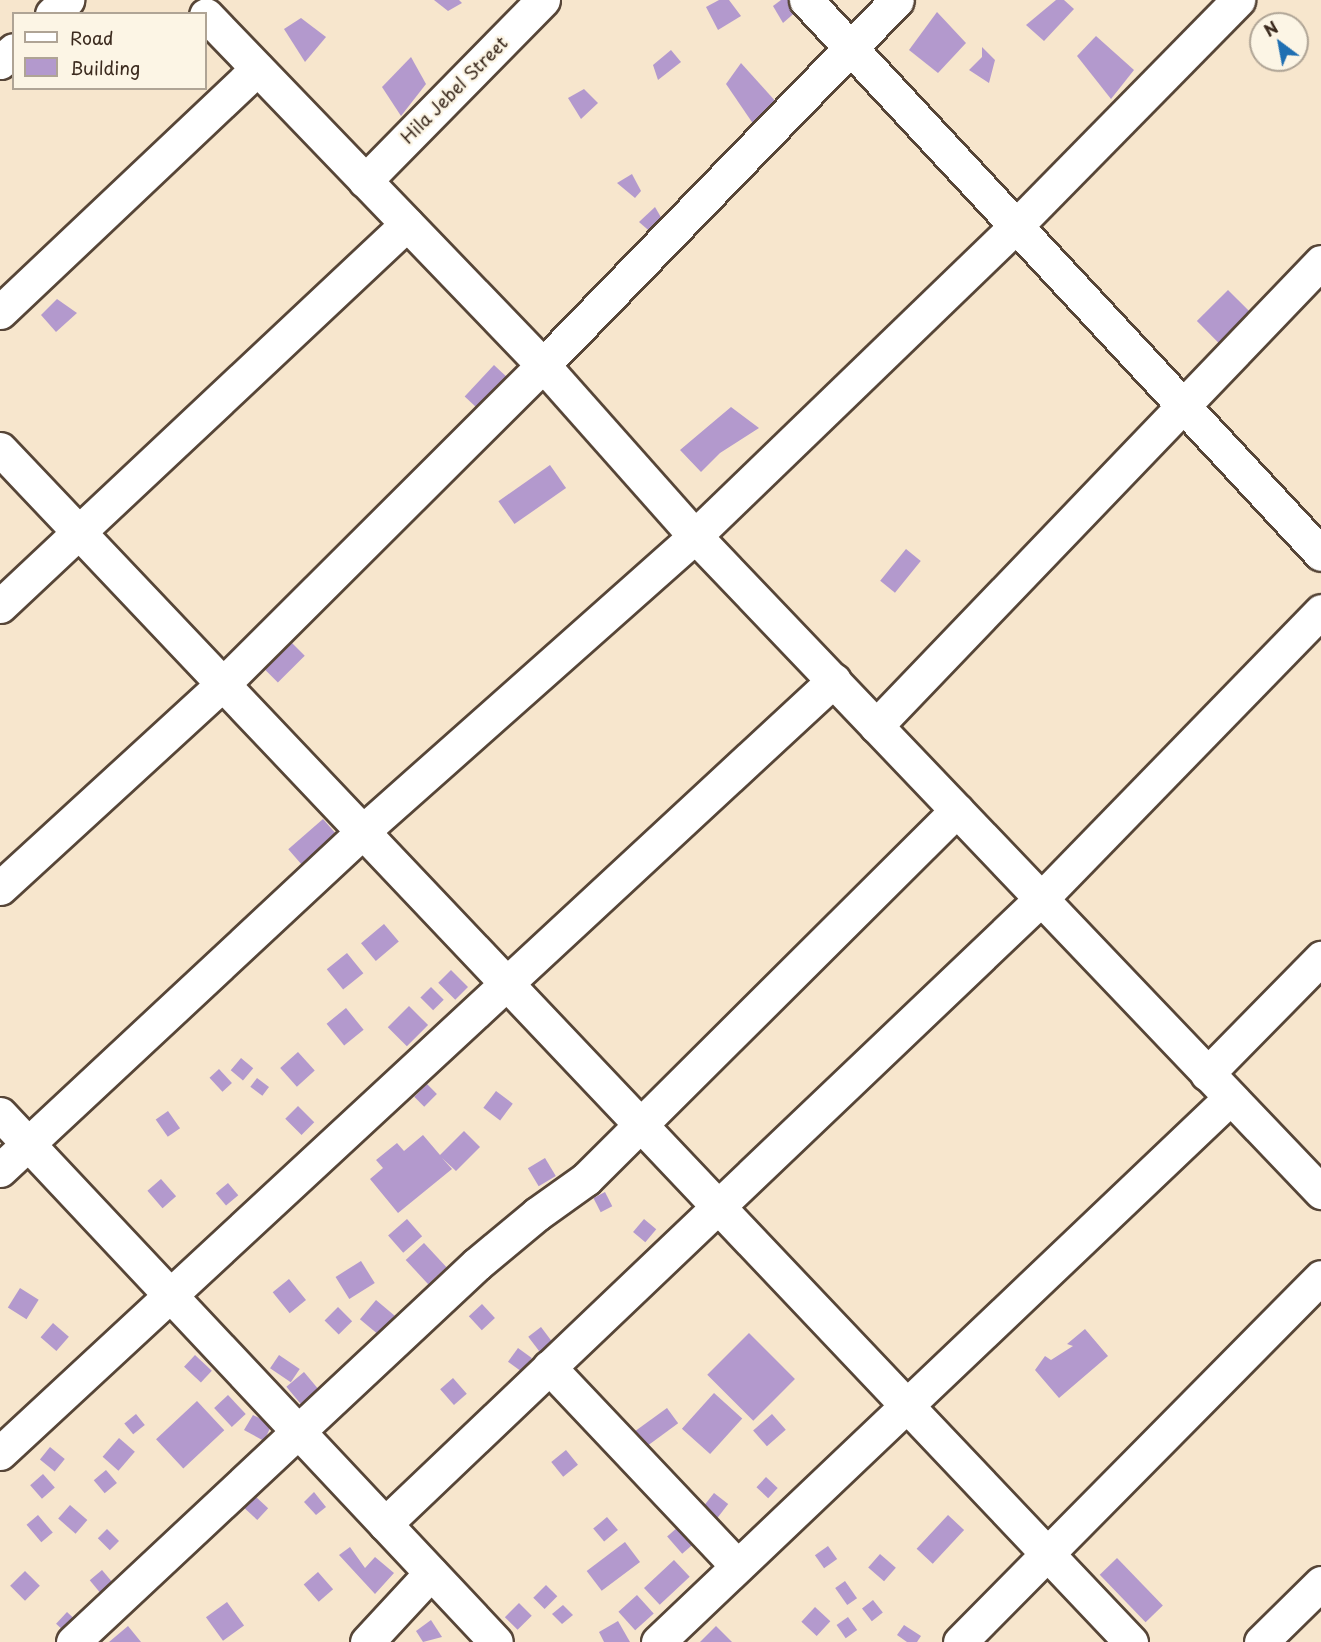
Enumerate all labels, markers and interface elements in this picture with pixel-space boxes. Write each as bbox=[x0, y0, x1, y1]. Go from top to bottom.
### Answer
legend bbox=[12, 12, 207, 90]
north arrow bbox=[1249, 12, 1309, 72]
text: N bbox=[1259, 15, 1282, 42]
text: Road bbox=[70, 24, 114, 51]
street label: Hila Jebel Street bbox=[395, 31, 513, 149]
text: Building bbox=[70, 54, 140, 81]

